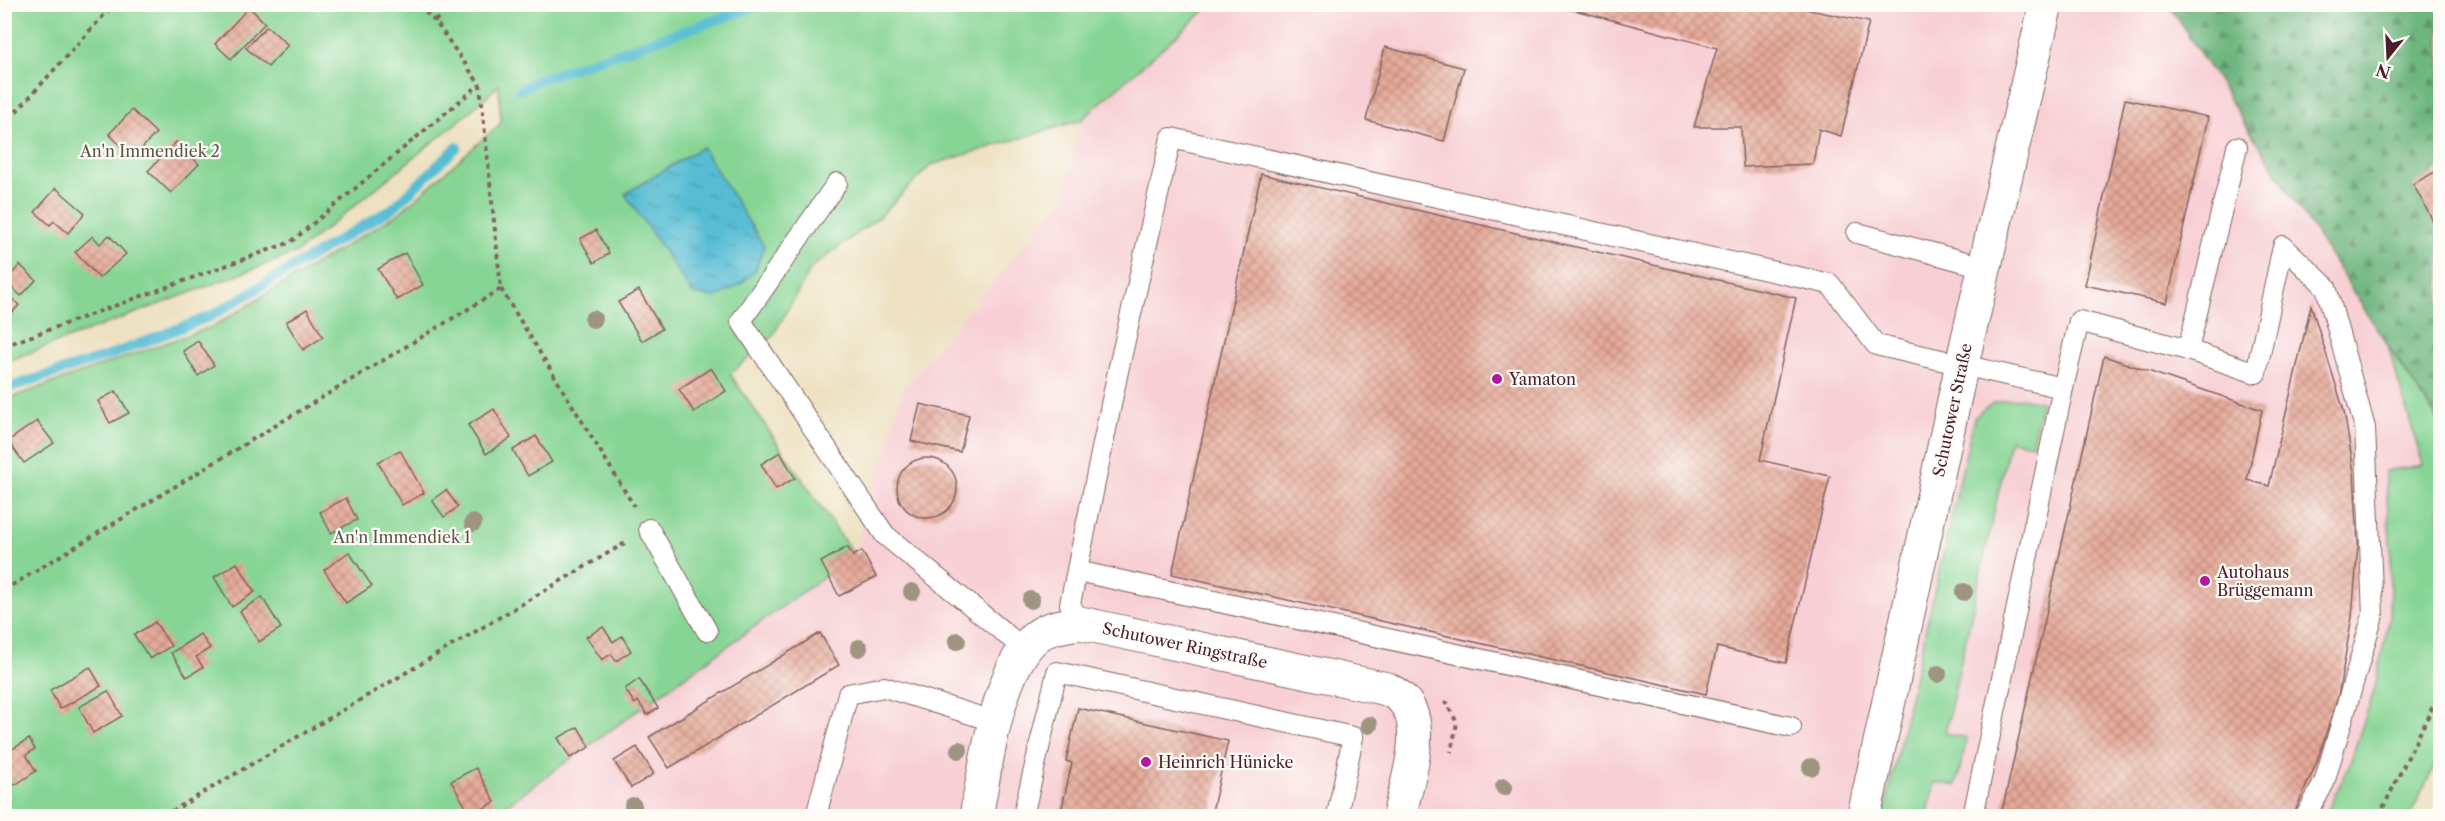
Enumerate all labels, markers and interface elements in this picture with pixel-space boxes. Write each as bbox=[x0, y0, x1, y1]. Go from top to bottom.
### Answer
north arrow bbox=[2358, 27, 2418, 87]
text: N bbox=[2374, 60, 2393, 83]
park label: An'n Immendiek 2 bbox=[79, 141, 220, 161]
street label: Schutower Straße bbox=[1928, 341, 1976, 478]
place label: Yamaton bbox=[1508, 369, 1576, 389]
marker: Yamaton bbox=[1490, 372, 1504, 386]
park label: An'n Immendiek 1 bbox=[332, 527, 471, 547]
place label: Autohaus Brüggemann bbox=[2216, 562, 2314, 600]
marker: Autohaus Brüggemann bbox=[2198, 574, 2212, 588]
street label: Schutower Ringstraße bbox=[1101, 618, 1269, 672]
place label: Heinrich Hünicke bbox=[1158, 752, 1293, 772]
marker: Heinrich Hünicke bbox=[1139, 755, 1153, 769]

